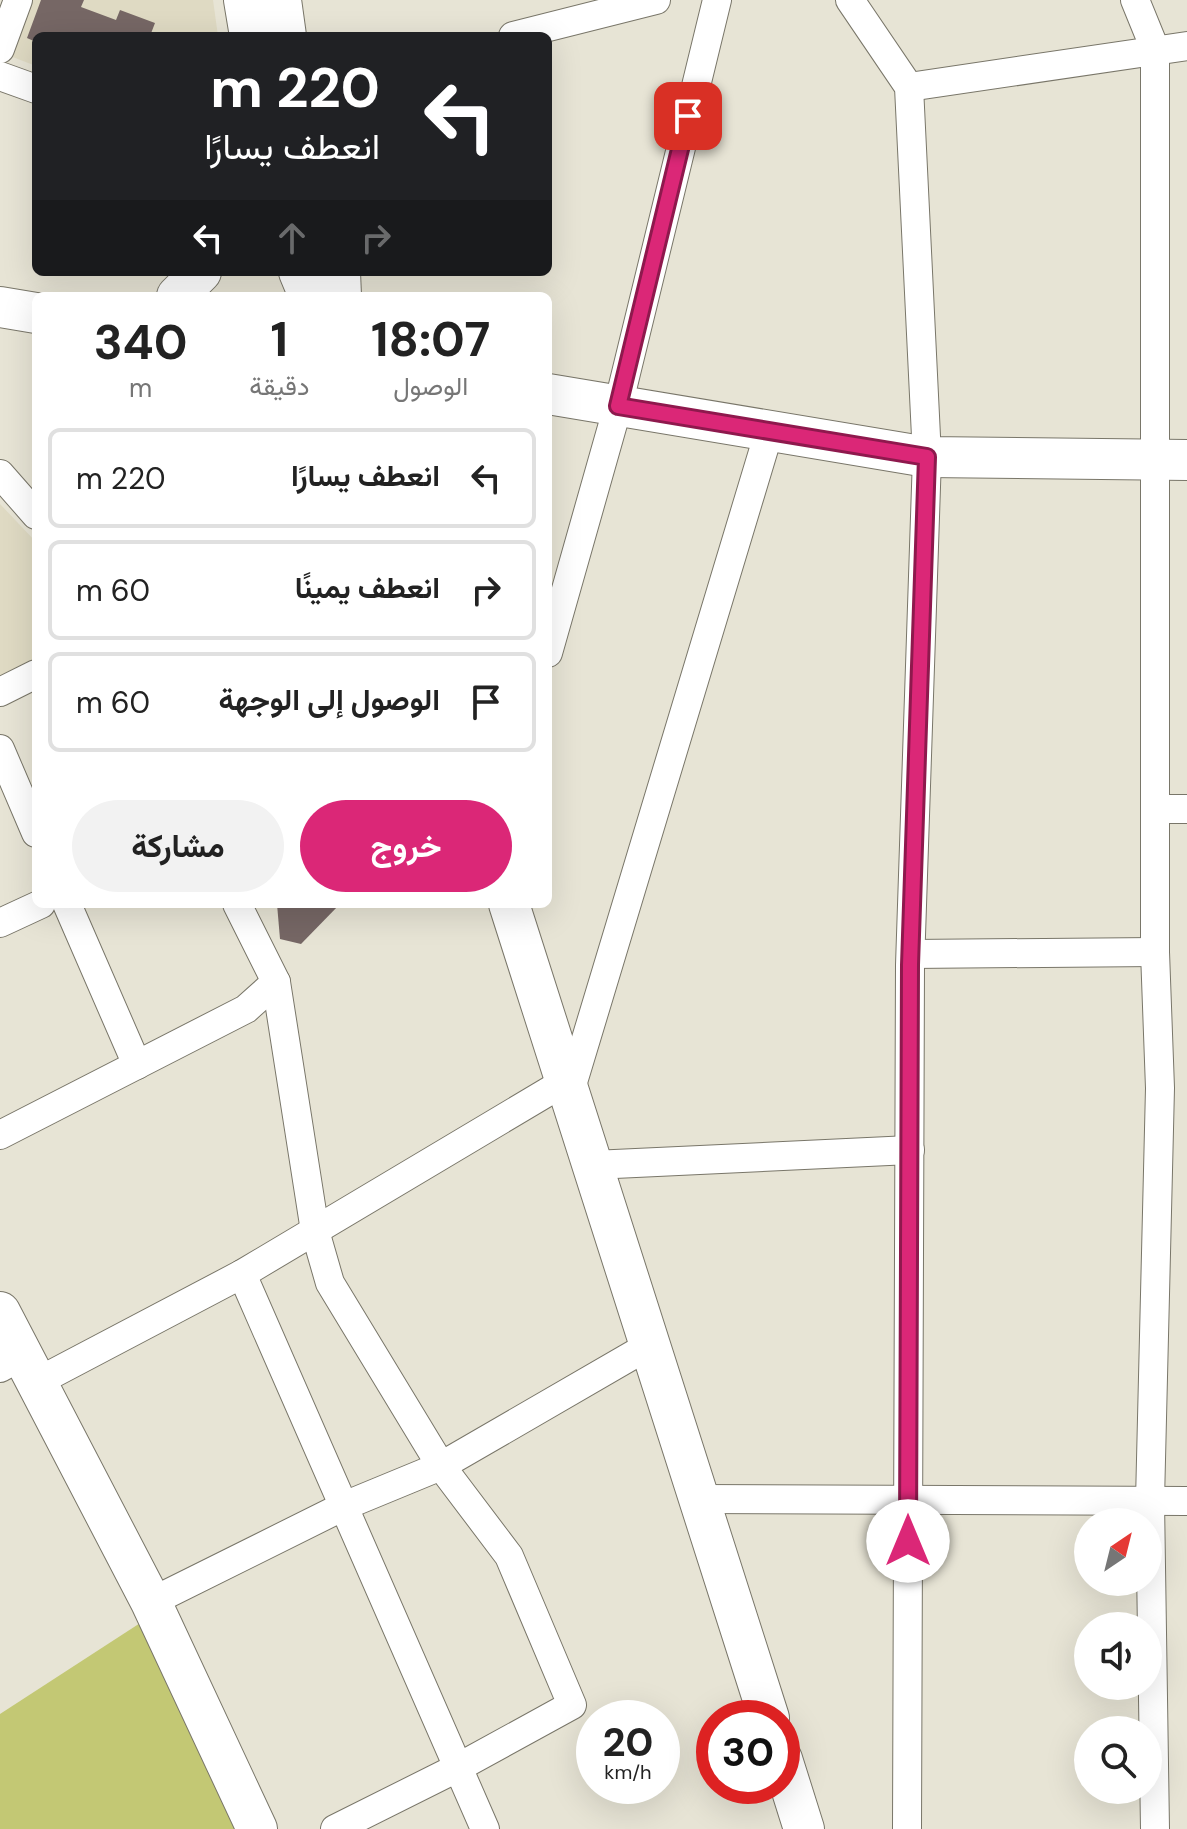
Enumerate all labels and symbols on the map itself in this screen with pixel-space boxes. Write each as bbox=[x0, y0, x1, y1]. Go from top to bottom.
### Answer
pin bbox=[654, 82, 722, 150]
position arrow bbox=[866, 1499, 950, 1583]
north arrow bbox=[1074, 1508, 1162, 1596]
speed limit sign: 30 bbox=[696, 1700, 800, 1804]

